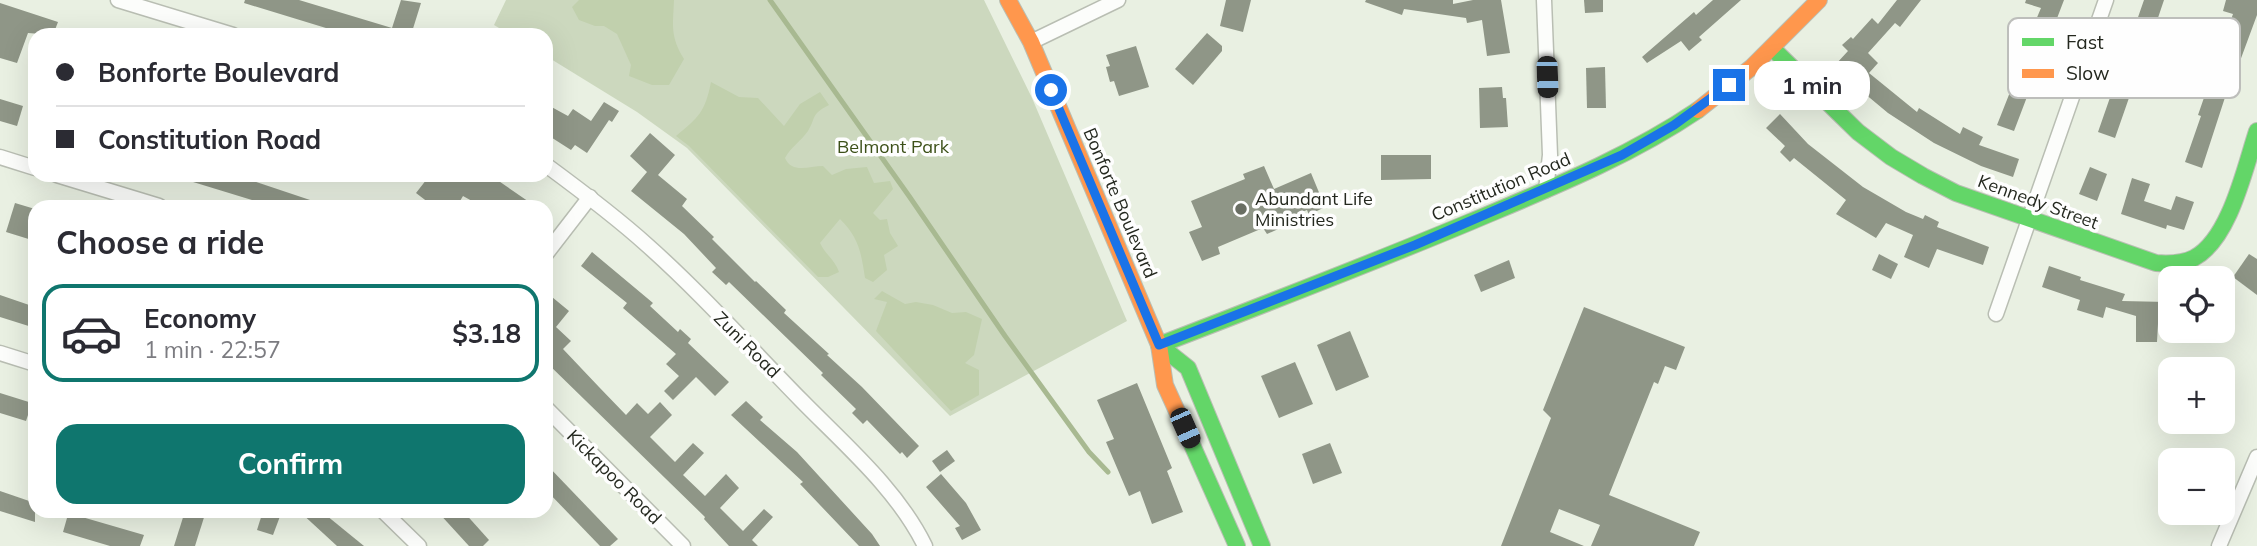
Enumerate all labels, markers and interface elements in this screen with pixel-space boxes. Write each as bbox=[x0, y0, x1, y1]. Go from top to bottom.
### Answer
legend bbox=[2008, 18, 2240, 98]
text: Fast bbox=[2066, 30, 2104, 54]
text: Bonforte Boulevard bbox=[98, 56, 339, 89]
car bbox=[1536, 56, 1559, 98]
callout: 1 min bbox=[1754, 60, 1869, 110]
text: Slow bbox=[2066, 61, 2110, 85]
route end bbox=[1713, 69, 1745, 101]
text: 1 min bbox=[1782, 71, 1842, 100]
route start bbox=[1035, 74, 1067, 106]
text: Constitution Road bbox=[98, 123, 321, 156]
street label: Bonforte Boulevard bbox=[1078, 124, 1163, 281]
park label: Belmont Park bbox=[837, 135, 950, 158]
street label: Constitution Road bbox=[1428, 147, 1574, 226]
street label: Kennedy Street bbox=[1975, 169, 2102, 234]
place label: Abundant Life Ministries bbox=[1255, 187, 1373, 231]
marker: Abundant Life Ministries bbox=[1233, 201, 1249, 217]
text: Choose a ride bbox=[56, 222, 264, 262]
map controls bbox=[2158, 266, 2235, 525]
button: locate bbox=[2158, 266, 2235, 343]
icon: car bbox=[60, 302, 123, 365]
text: Economy bbox=[144, 302, 256, 335]
street label: Zuni Road bbox=[709, 307, 785, 383]
text: $3.18 bbox=[452, 317, 521, 350]
text: 1 min · 22:57 bbox=[144, 335, 281, 364]
button: + bbox=[2158, 357, 2235, 434]
car bbox=[1167, 405, 1204, 451]
button: Confirm bbox=[56, 424, 525, 504]
street label: Kickapoo Road bbox=[562, 424, 667, 529]
button: − bbox=[2158, 448, 2235, 525]

